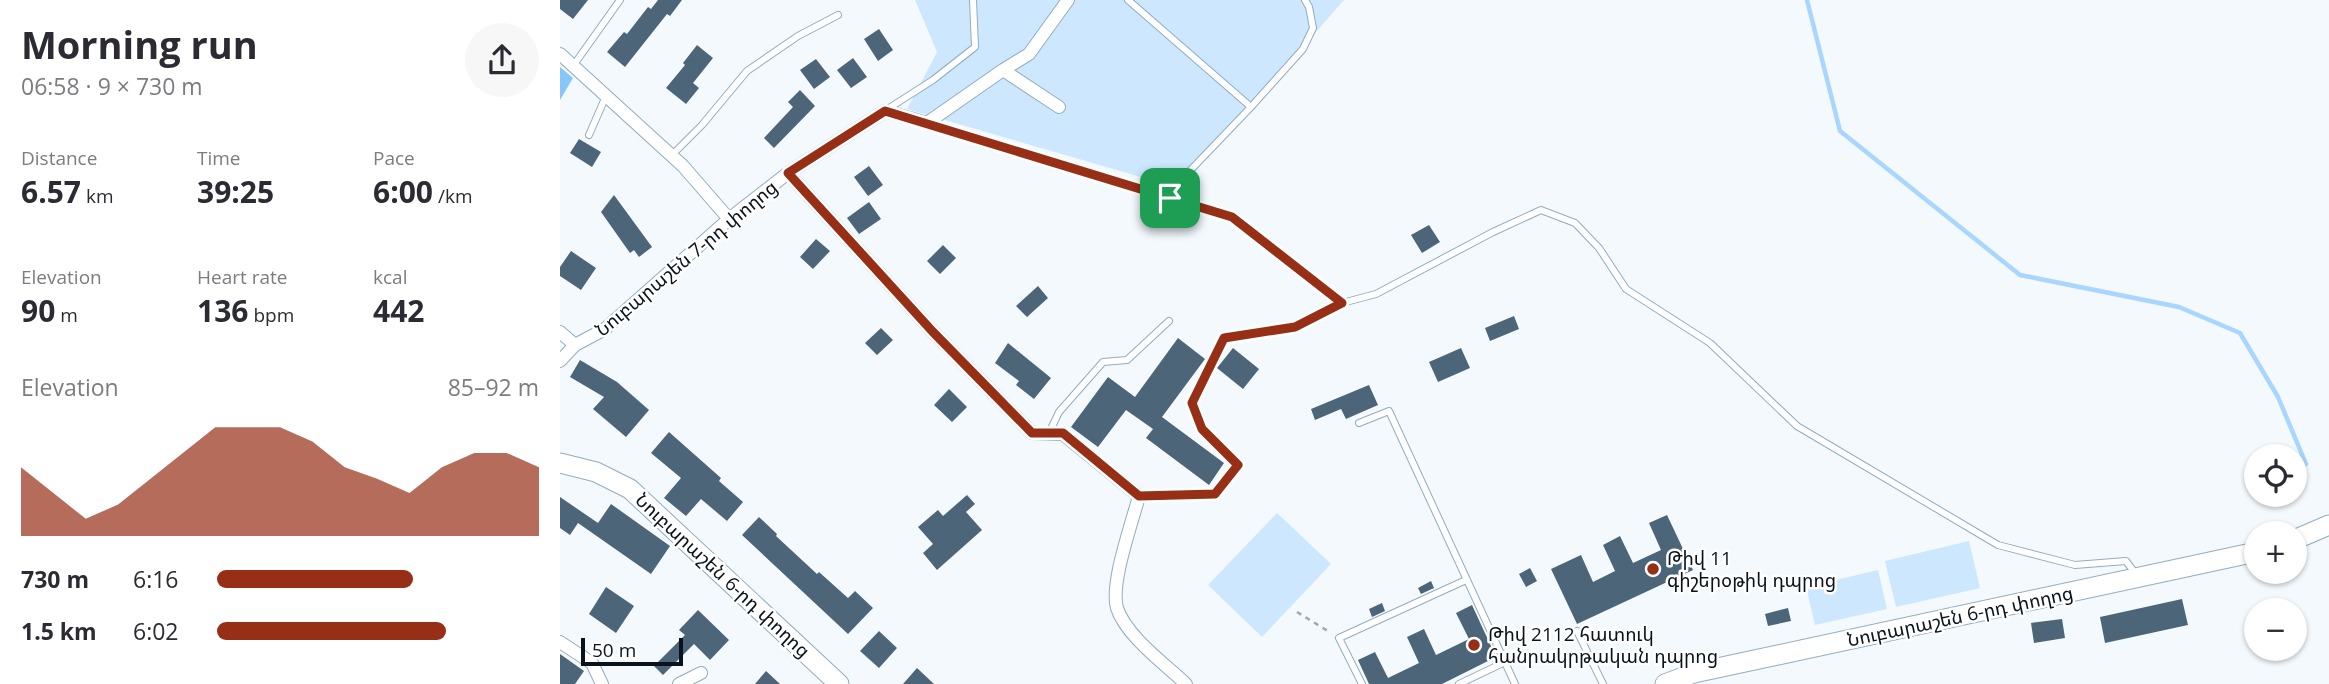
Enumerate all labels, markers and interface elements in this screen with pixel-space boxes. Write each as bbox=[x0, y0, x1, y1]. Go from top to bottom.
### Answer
text: Morning run bbox=[21, 18, 258, 70]
button: share bbox=[465, 23, 539, 97]
text: 06:58 · 9 × 730 m bbox=[21, 70, 203, 102]
text: Distance bbox=[21, 145, 97, 171]
text: Time bbox=[197, 145, 241, 171]
text: Pace bbox=[373, 145, 415, 171]
pin bbox=[1140, 168, 1200, 228]
text: 6.57 bbox=[21, 171, 81, 212]
text: 39:25 bbox=[197, 171, 274, 212]
text: 6:00 bbox=[373, 171, 433, 212]
street label: Նուբարաշեն 7-րդ փողոց bbox=[589, 174, 783, 342]
icon: arrive bbox=[1151, 179, 1189, 217]
text: km bbox=[81, 183, 114, 209]
text: /km bbox=[433, 183, 473, 209]
text: Elevation bbox=[21, 264, 102, 290]
text: Heart rate bbox=[197, 264, 287, 290]
text: kcal bbox=[373, 264, 407, 290]
text: 90 bbox=[21, 290, 55, 331]
text: 136 bbox=[197, 290, 248, 331]
text: 442 bbox=[373, 290, 424, 331]
text: m bbox=[55, 302, 78, 328]
text: bpm bbox=[248, 302, 294, 328]
text: Elevation bbox=[21, 371, 119, 403]
text: 85–92 m bbox=[448, 371, 539, 403]
map controls bbox=[2244, 444, 2307, 661]
button: locate bbox=[2244, 444, 2307, 507]
street label: Նուբարաշեն 6-րդ փողոց bbox=[630, 487, 816, 663]
button: + bbox=[2244, 521, 2307, 584]
place label: Թիվ 11 գիշերօթիկ դպրոց bbox=[1667, 545, 1836, 593]
marker: Թիվ 11 գիշերօթիկ դպրոց bbox=[1645, 561, 1661, 577]
text: 730 m bbox=[21, 563, 89, 595]
text: 6:16 bbox=[133, 563, 179, 595]
street label: Նուբարաշեն 6-րդ փողոց bbox=[1845, 579, 2075, 653]
button: − bbox=[2244, 598, 2307, 661]
text: 1.5 km bbox=[21, 615, 97, 647]
text: 6:02 bbox=[133, 615, 179, 647]
place label: Թիվ 2112 հատուկ հանրակրթական դպրոց bbox=[1488, 621, 1718, 669]
scale bar bbox=[581, 635, 682, 667]
text: 50 m bbox=[592, 637, 636, 663]
marker: Թիվ 2112 հատուկ հանրակրթական դպրոց bbox=[1466, 637, 1482, 653]

